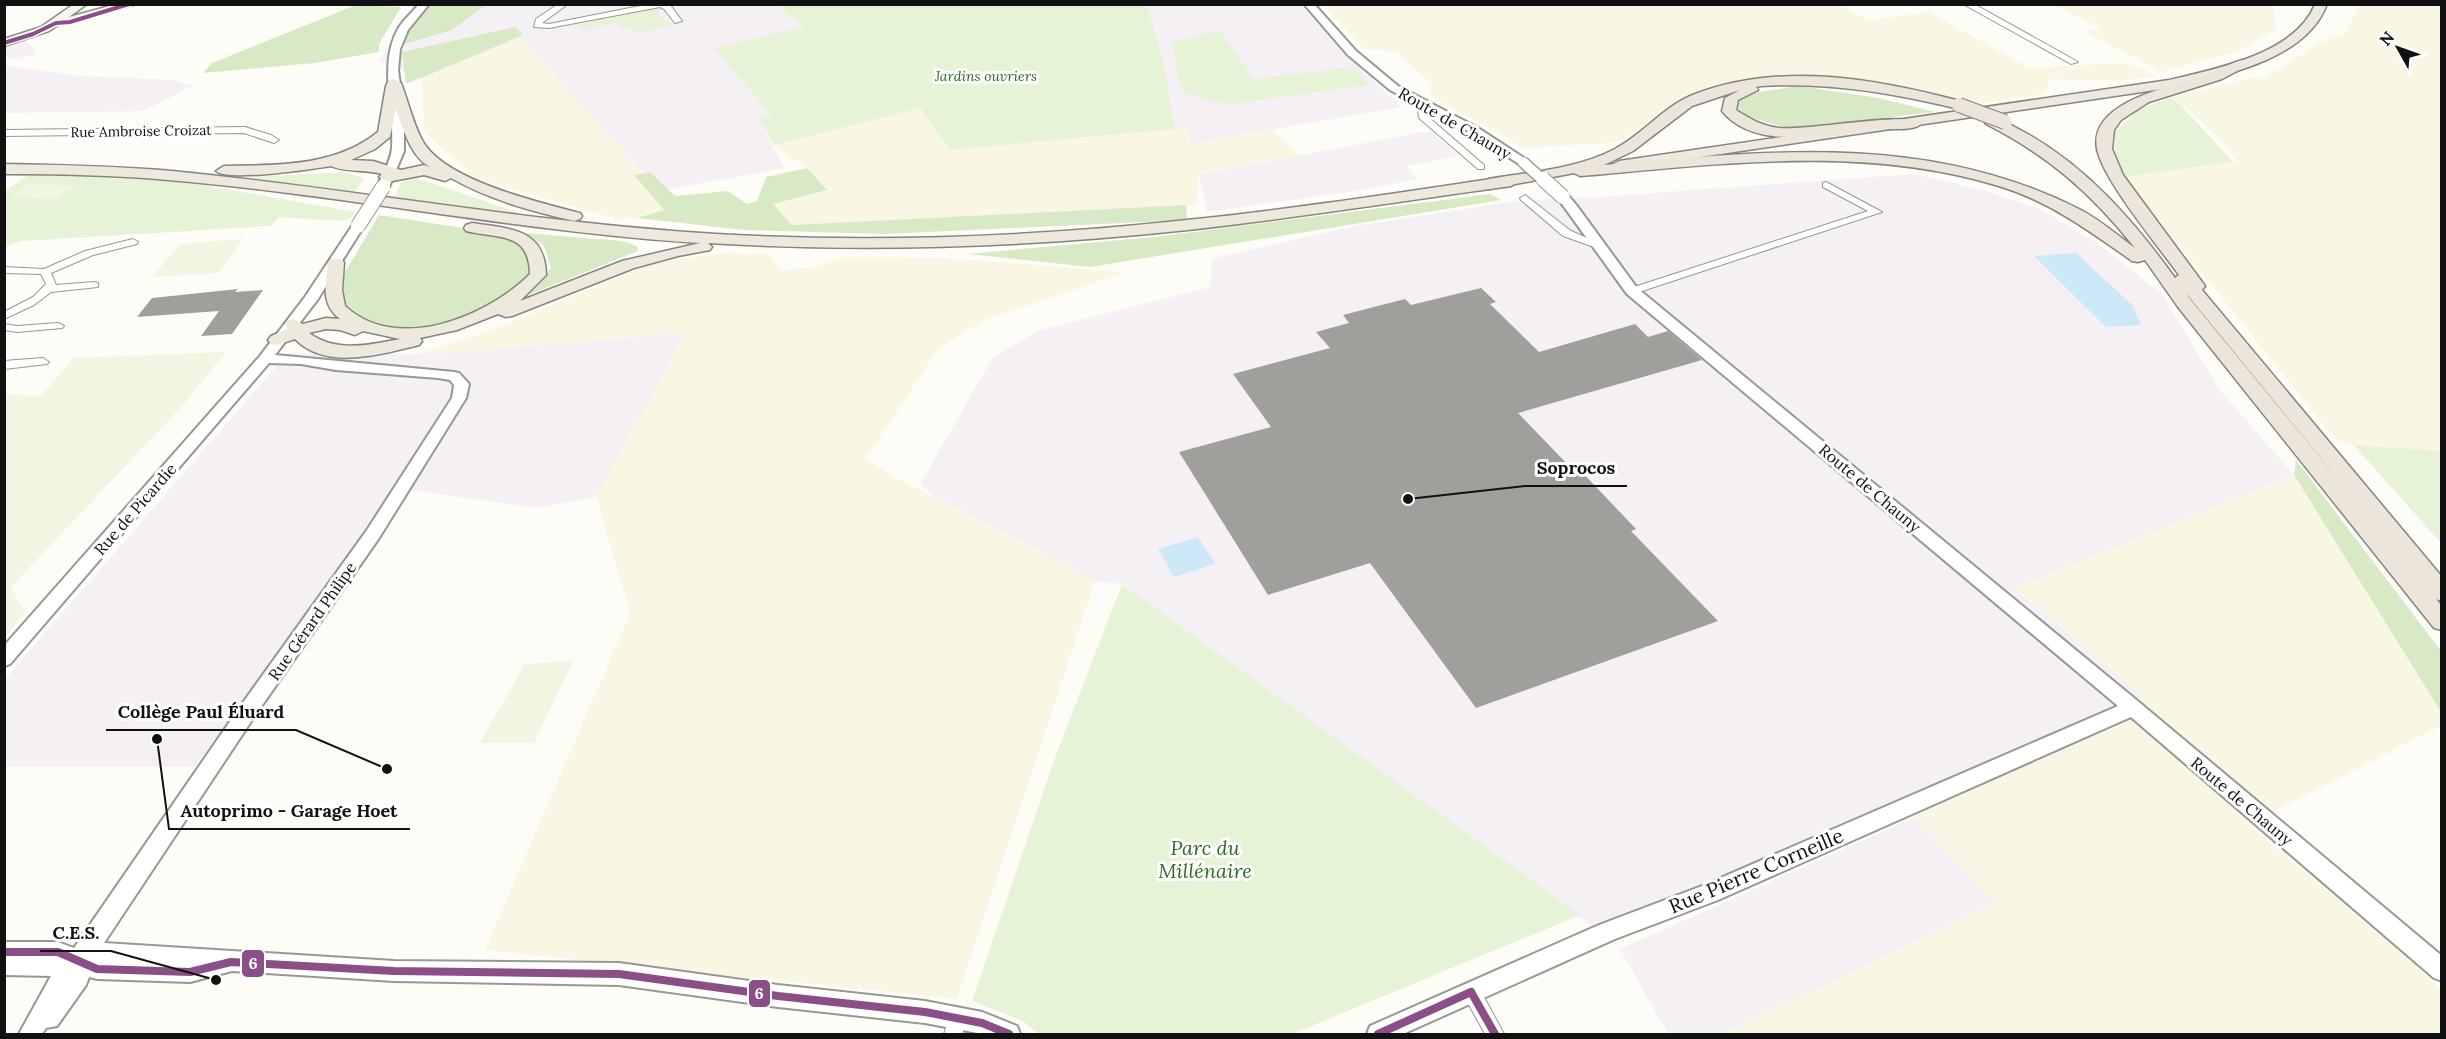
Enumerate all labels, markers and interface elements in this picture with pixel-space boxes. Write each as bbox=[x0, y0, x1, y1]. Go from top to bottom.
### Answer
north arrow bbox=[2368, 18, 2428, 78]
text: N bbox=[2375, 27, 2398, 50]
park label: Jardins ouvriers bbox=[934, 67, 1037, 85]
street label: Route de Chauny bbox=[1395, 83, 1515, 164]
street label: Rue Ambroise Croizat bbox=[70, 121, 212, 141]
street label: Route de Chauny bbox=[1815, 440, 1925, 537]
callout: Soprocos bbox=[1525, 450, 1627, 486]
text: Soprocos bbox=[1537, 456, 1616, 479]
street label: Rue de Picardie bbox=[90, 459, 181, 559]
street label: Rue Gérard Philipe bbox=[264, 558, 360, 684]
callout: Collège Paul Éluard bbox=[106, 694, 296, 730]
text: Collège Paul Éluard bbox=[118, 700, 285, 723]
street label: Route de Chauny bbox=[2187, 753, 2297, 850]
callout: Autoprimo - Garage Hoet bbox=[169, 793, 410, 829]
text: Autoprimo - Garage Hoet bbox=[180, 799, 398, 822]
street label: Rue Pierre Corneille bbox=[1665, 822, 1847, 919]
park label: Parc du Millénaire bbox=[1158, 835, 1252, 883]
callout: C.E.S. bbox=[40, 915, 111, 951]
text: C.E.S. bbox=[53, 921, 99, 944]
line badge: 6 bbox=[241, 949, 265, 978]
text: 6 bbox=[248, 953, 258, 973]
line badge: 6 bbox=[748, 979, 771, 1008]
text: 6 bbox=[754, 983, 764, 1003]

